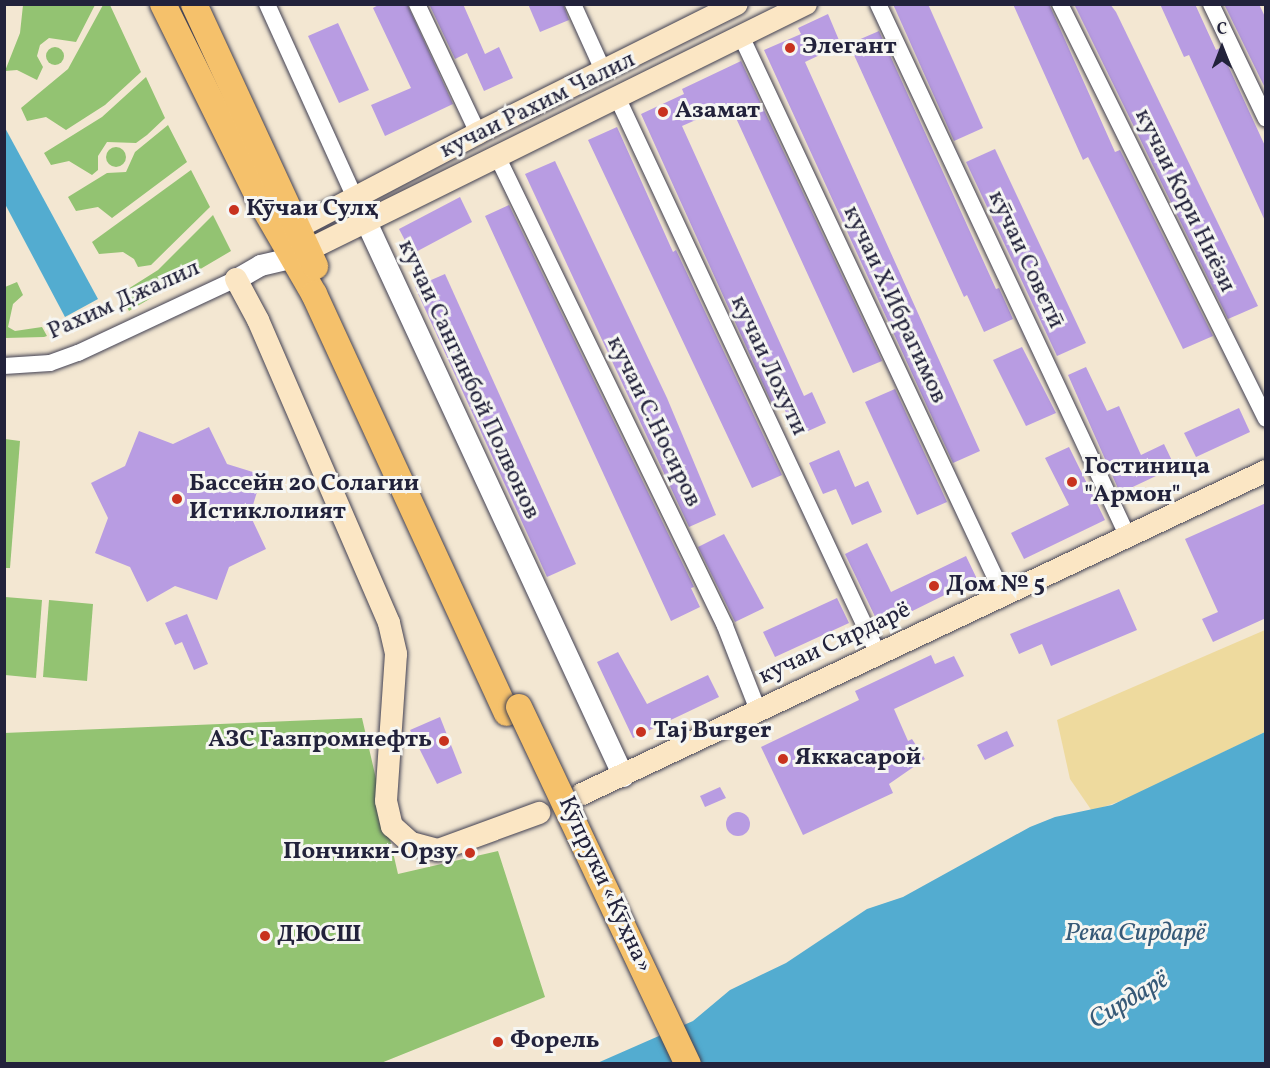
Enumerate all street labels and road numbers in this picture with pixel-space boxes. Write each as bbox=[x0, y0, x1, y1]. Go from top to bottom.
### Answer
street label: кучаи Рахим Чалил bbox=[436, 46, 640, 166]
street label: кучаи Кори Ниёзи bbox=[1127, 105, 1241, 297]
street label: кӯчаи Советӣ bbox=[981, 187, 1069, 333]
street label: кучаи Х.Ибрагимов bbox=[836, 202, 952, 408]
street label: кучаи Сангинбой Полвонов bbox=[390, 236, 546, 524]
street label: Рахим Джалил bbox=[44, 255, 204, 347]
street label: кучаи Лохути bbox=[723, 292, 813, 440]
street label: кучаи С.Носиров bbox=[599, 332, 707, 512]
street label: кучаи Сирдарё bbox=[755, 596, 915, 692]
street label: Кӯпруки «Кӯҳна» bbox=[550, 792, 658, 978]

